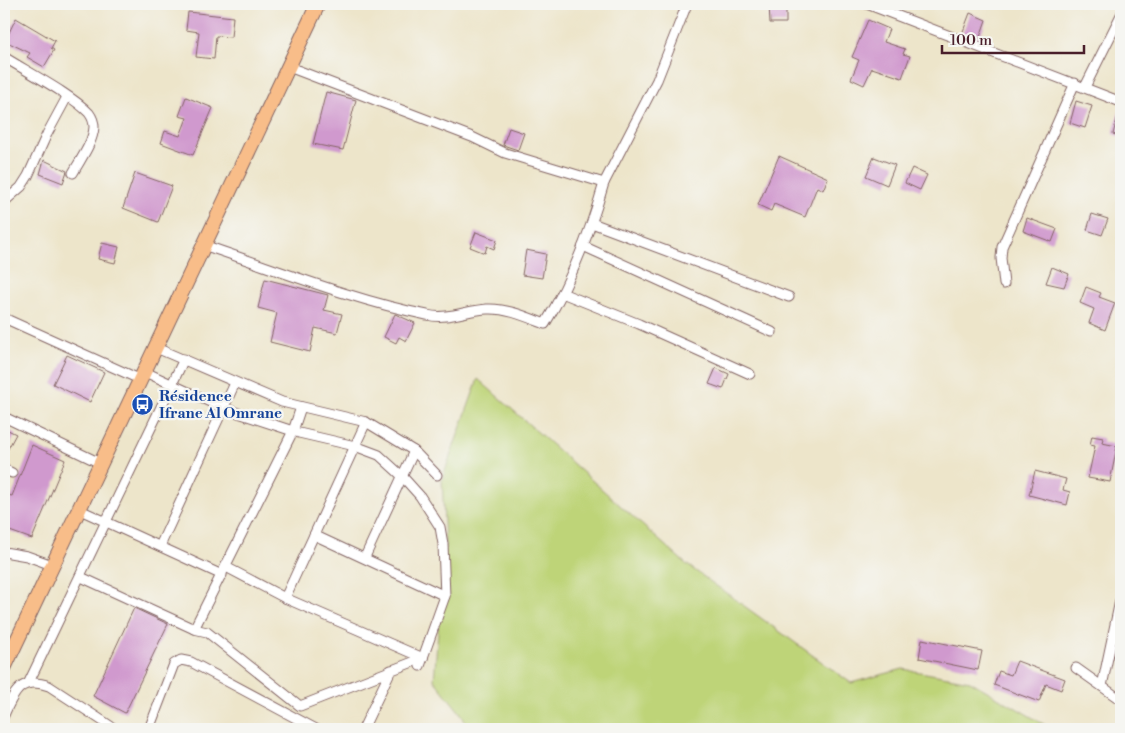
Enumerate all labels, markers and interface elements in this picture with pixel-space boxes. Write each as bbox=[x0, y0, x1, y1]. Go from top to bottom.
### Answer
scale bar bbox=[942, 22, 1085, 54]
text: 100 m bbox=[950, 31, 992, 50]
place label: Résidence Ifrane Al Omrane bbox=[159, 387, 282, 423]
bus stop icon: Résidence Ifrane Al Omrane bbox=[131, 393, 155, 417]

